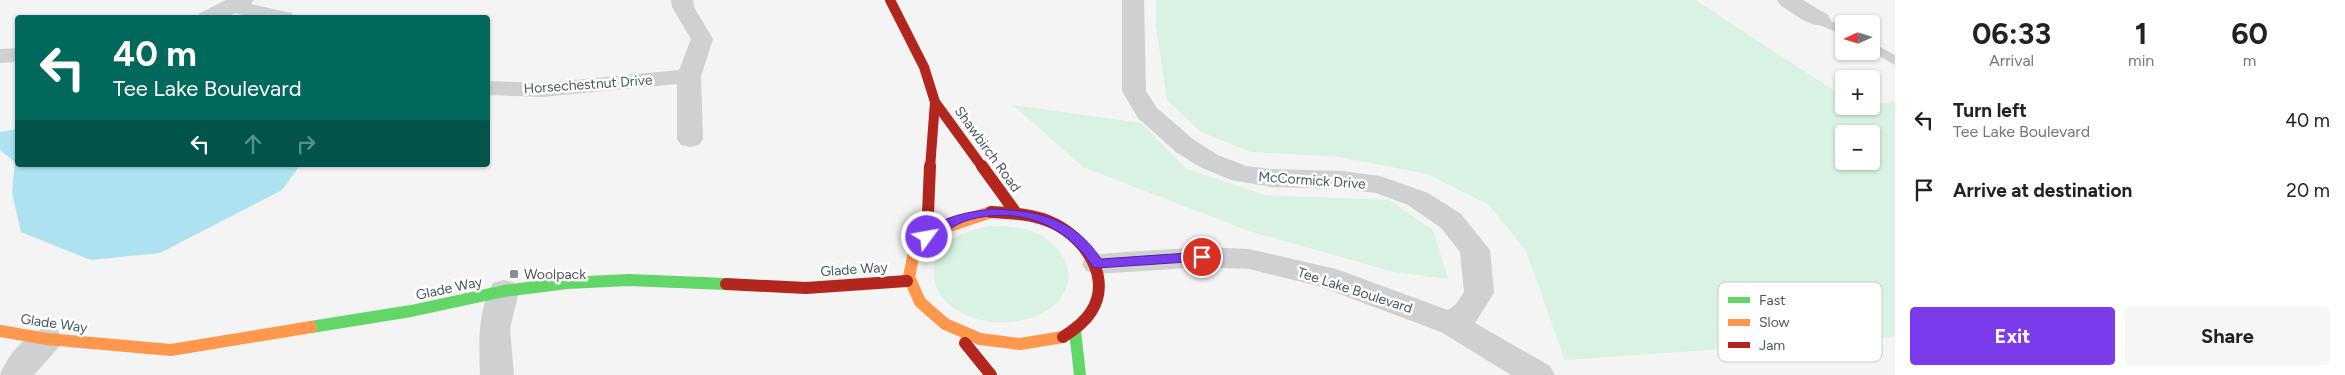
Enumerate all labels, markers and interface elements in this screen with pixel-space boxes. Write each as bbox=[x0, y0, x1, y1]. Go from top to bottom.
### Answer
north arrow bbox=[1835, 15, 1880, 60]
map controls bbox=[1835, 15, 1880, 170]
text: 06:33 bbox=[1972, 15, 2051, 52]
text: 1 bbox=[2135, 15, 2148, 52]
text: 60 bbox=[2231, 15, 2268, 52]
text: 40 m bbox=[113, 33, 197, 75]
icon: left bbox=[30, 35, 95, 100]
text: Arrival bbox=[1989, 51, 2034, 70]
text: min bbox=[2128, 51, 2154, 70]
text: m bbox=[2243, 51, 2256, 70]
button: + bbox=[1835, 70, 1880, 115]
street label: Horsechestnut Drive bbox=[523, 71, 653, 97]
text: Tee Lake Boulevard bbox=[113, 75, 302, 102]
text: Turn left bbox=[1953, 99, 2027, 122]
street label: Shawbirch Road bbox=[951, 103, 1024, 195]
icon: left bbox=[1910, 106, 1938, 134]
text: 40 m bbox=[2285, 109, 2330, 132]
text: Tee Lake Boulevard bbox=[1953, 122, 2090, 141]
button: − bbox=[1835, 125, 1880, 170]
icon: left bbox=[186, 130, 214, 158]
icon: ahead bbox=[239, 130, 267, 158]
icon: right bbox=[292, 130, 320, 158]
street label: McCormick Drive bbox=[1258, 168, 1367, 193]
icon: arrive bbox=[1910, 176, 1938, 204]
text: Arrive at destination bbox=[1953, 179, 2132, 202]
text: 20 m bbox=[2286, 179, 2330, 202]
position arrow bbox=[900, 210, 952, 262]
pin bbox=[1181, 236, 1223, 278]
icon: arrive bbox=[1188, 243, 1216, 271]
street label: Glade Way bbox=[820, 259, 889, 280]
street label: Tee Lake Boulevard bbox=[1295, 264, 1415, 317]
place label: Woolpack bbox=[524, 266, 586, 283]
marker: Woolpack bbox=[508, 268, 520, 280]
street label: Glade Way bbox=[414, 273, 484, 304]
legend bbox=[1718, 282, 1882, 362]
text: Fast bbox=[1759, 292, 1785, 309]
button: Exit bbox=[1910, 307, 2115, 365]
button: Share bbox=[2125, 307, 2330, 365]
street label: Glade Way bbox=[19, 310, 89, 337]
text: Slow bbox=[1759, 314, 1790, 331]
text: Jam bbox=[1759, 337, 1785, 354]

